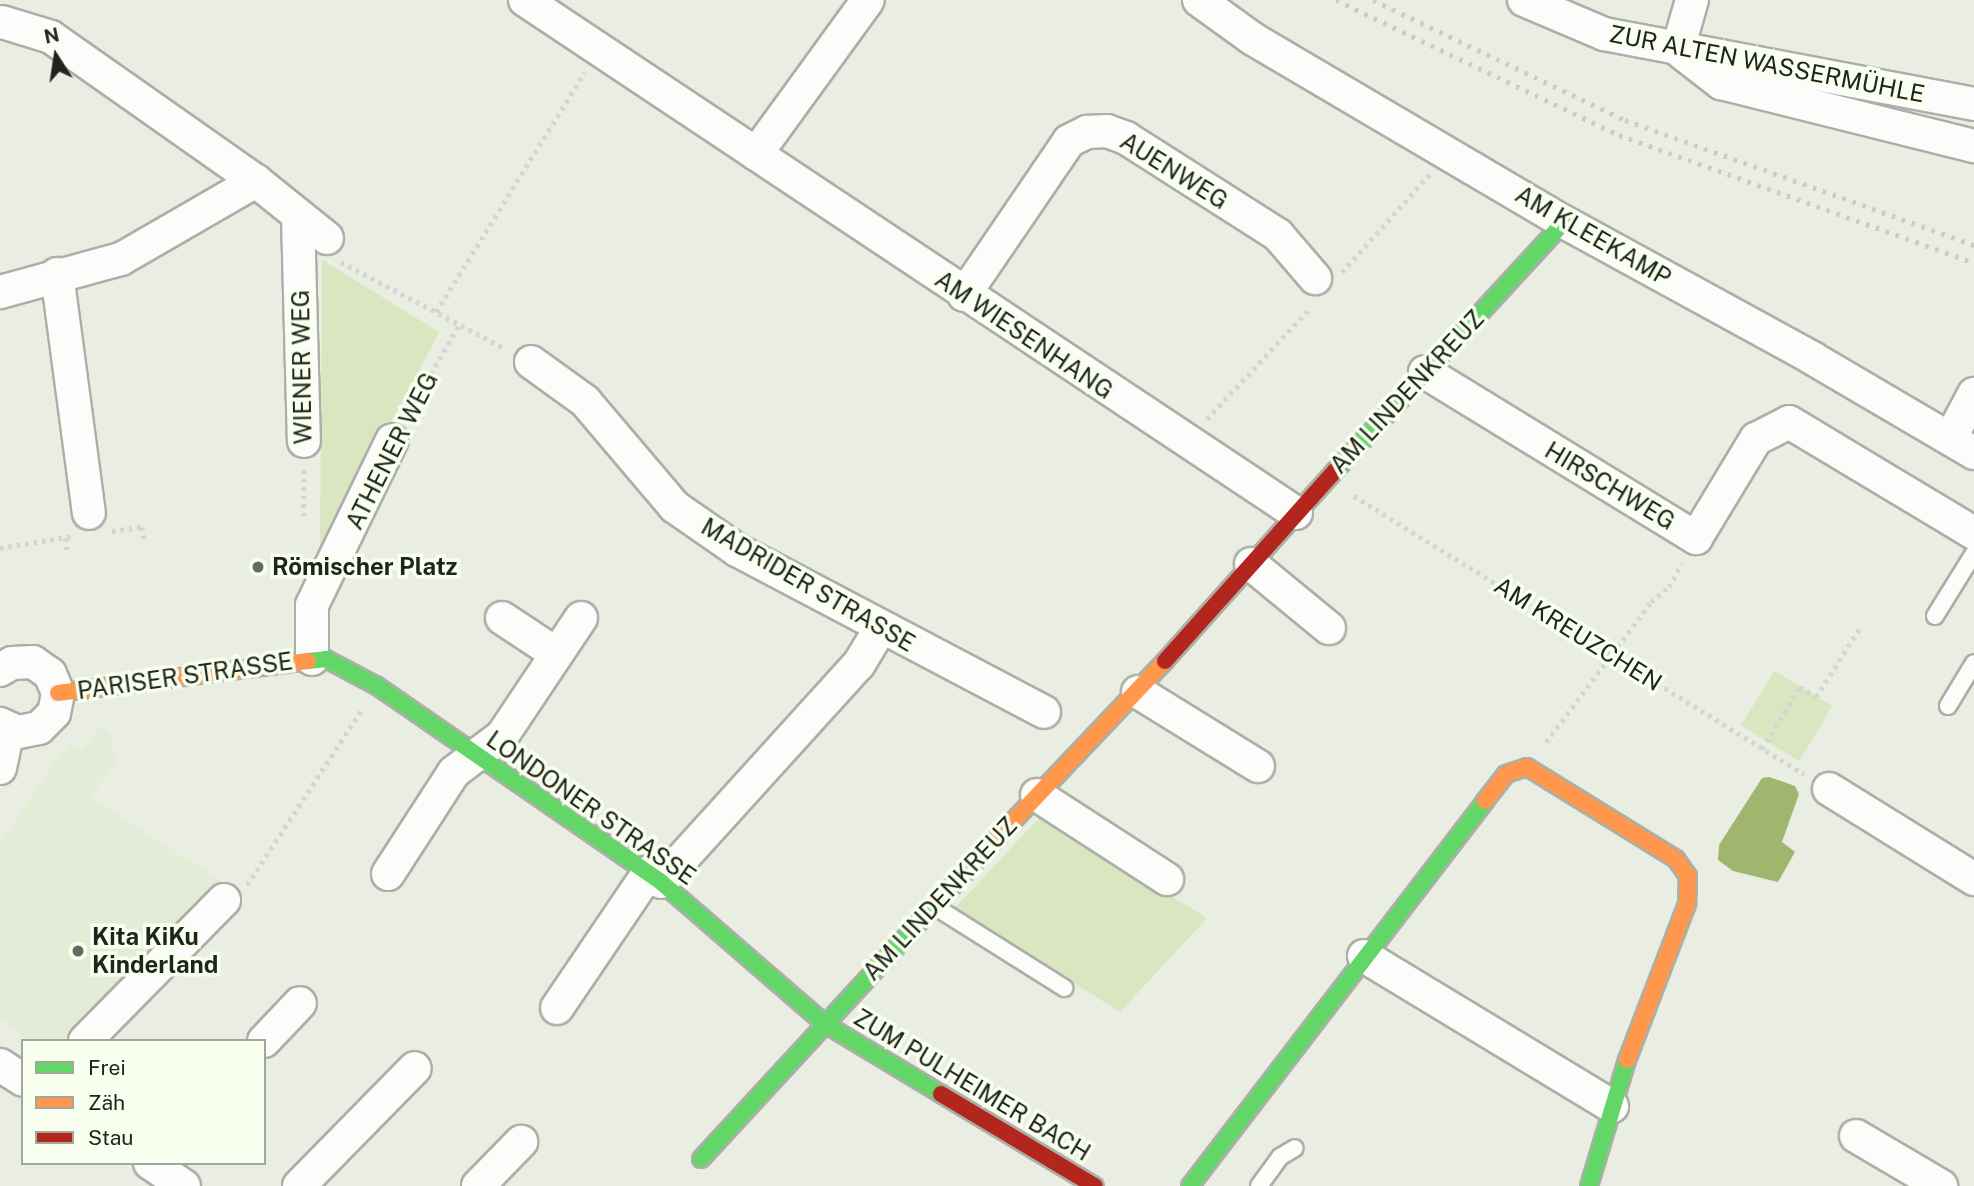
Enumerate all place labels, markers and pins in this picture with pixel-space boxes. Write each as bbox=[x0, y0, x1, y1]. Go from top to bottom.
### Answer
place label: Römischer Platz bbox=[272, 553, 457, 581]
marker: Römischer Platz bbox=[250, 559, 266, 575]
place label: Kita KiKu Kinderland bbox=[92, 923, 218, 979]
marker: Kita KiKu Kinderland bbox=[70, 943, 86, 959]

